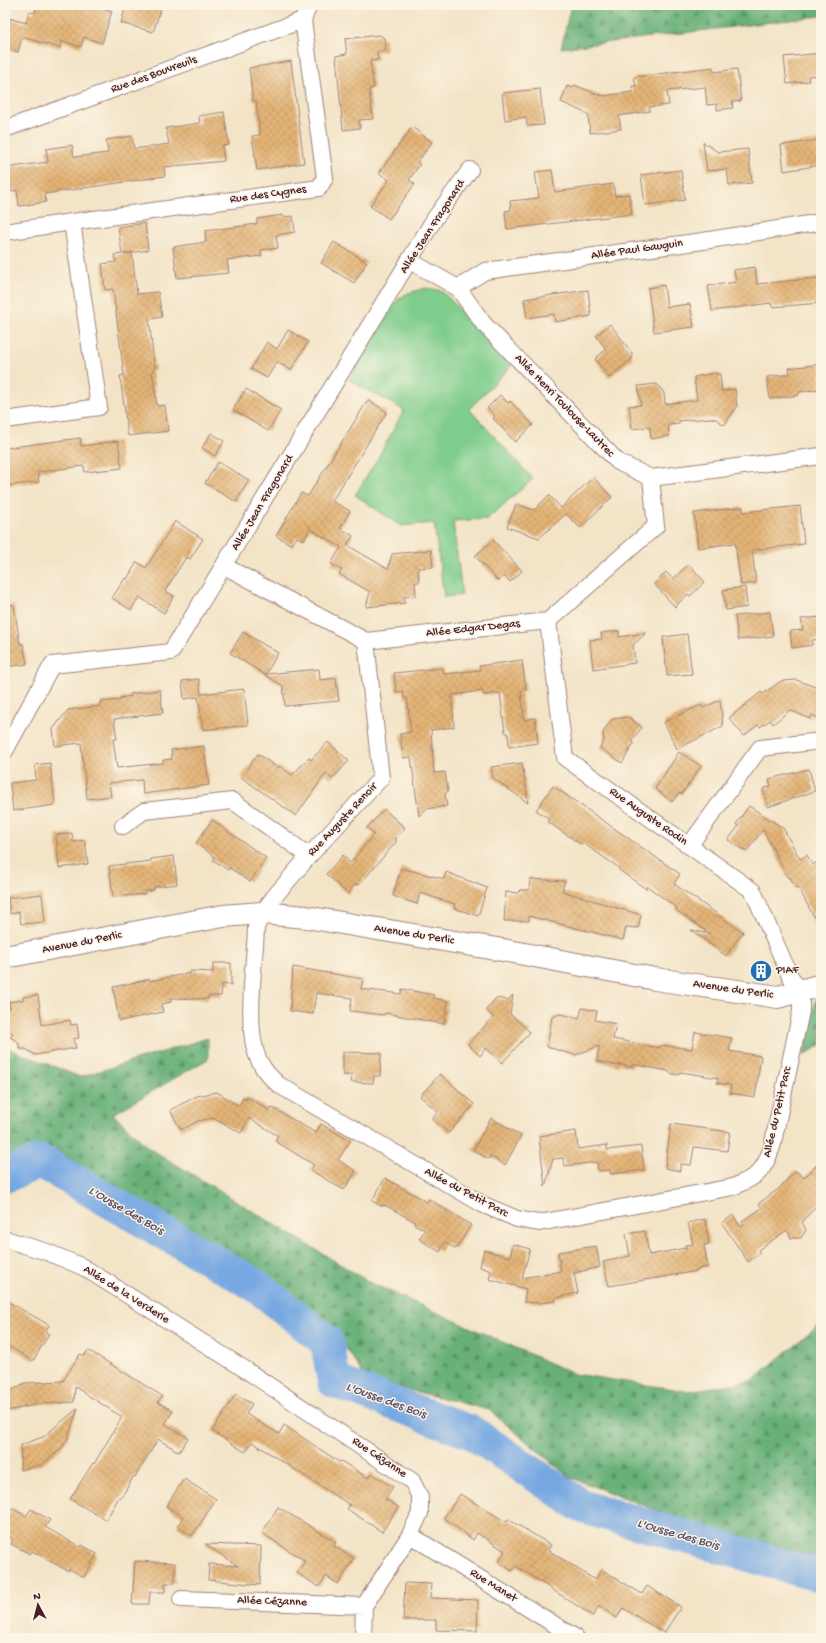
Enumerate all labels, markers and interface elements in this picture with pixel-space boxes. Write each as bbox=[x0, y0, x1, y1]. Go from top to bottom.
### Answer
street label: Rue des Bouvreuils bbox=[109, 53, 199, 97]
street label: Allée Jean Fragonard bbox=[397, 177, 469, 277]
street label: Rue des Cygnes bbox=[229, 183, 308, 207]
street label: Allée Paul Gauguin bbox=[590, 237, 684, 263]
street label: Allée Henri Toulouse-Lautrec bbox=[511, 352, 617, 461]
street label: Allée Jean Fragonard bbox=[229, 452, 298, 553]
street label: Allée Edgar Degas bbox=[425, 617, 521, 641]
street label: Rue Auguste Renoir bbox=[305, 779, 382, 860]
street label: Rue Auguste Rodin bbox=[606, 785, 690, 849]
street label: Avenue du Perlic bbox=[373, 922, 456, 948]
street label: Avenue du Perlic bbox=[41, 928, 124, 958]
building icon: PIAF bbox=[748, 958, 774, 984]
place label: PIAF bbox=[775, 964, 800, 978]
street label: Avenue du Perlic bbox=[692, 977, 775, 1003]
street label: Allée du Petit Parc bbox=[761, 1064, 795, 1159]
street label: Allée du Petit Parc bbox=[422, 1165, 511, 1221]
water label: L'Ousse des Bois bbox=[86, 1183, 167, 1239]
street label: Allée de la Verderie bbox=[80, 1263, 172, 1328]
water label: L'Ousse des Bois bbox=[344, 1379, 429, 1423]
street label: Rue Cézanne bbox=[349, 1435, 410, 1482]
water label: L'Ousse des Bois bbox=[635, 1516, 722, 1554]
street label: Rue Manet bbox=[467, 1566, 520, 1606]
north arrow bbox=[18, 1585, 58, 1625]
text: N bbox=[33, 1591, 41, 1603]
street label: Allée Cézanne bbox=[237, 1594, 308, 1610]

